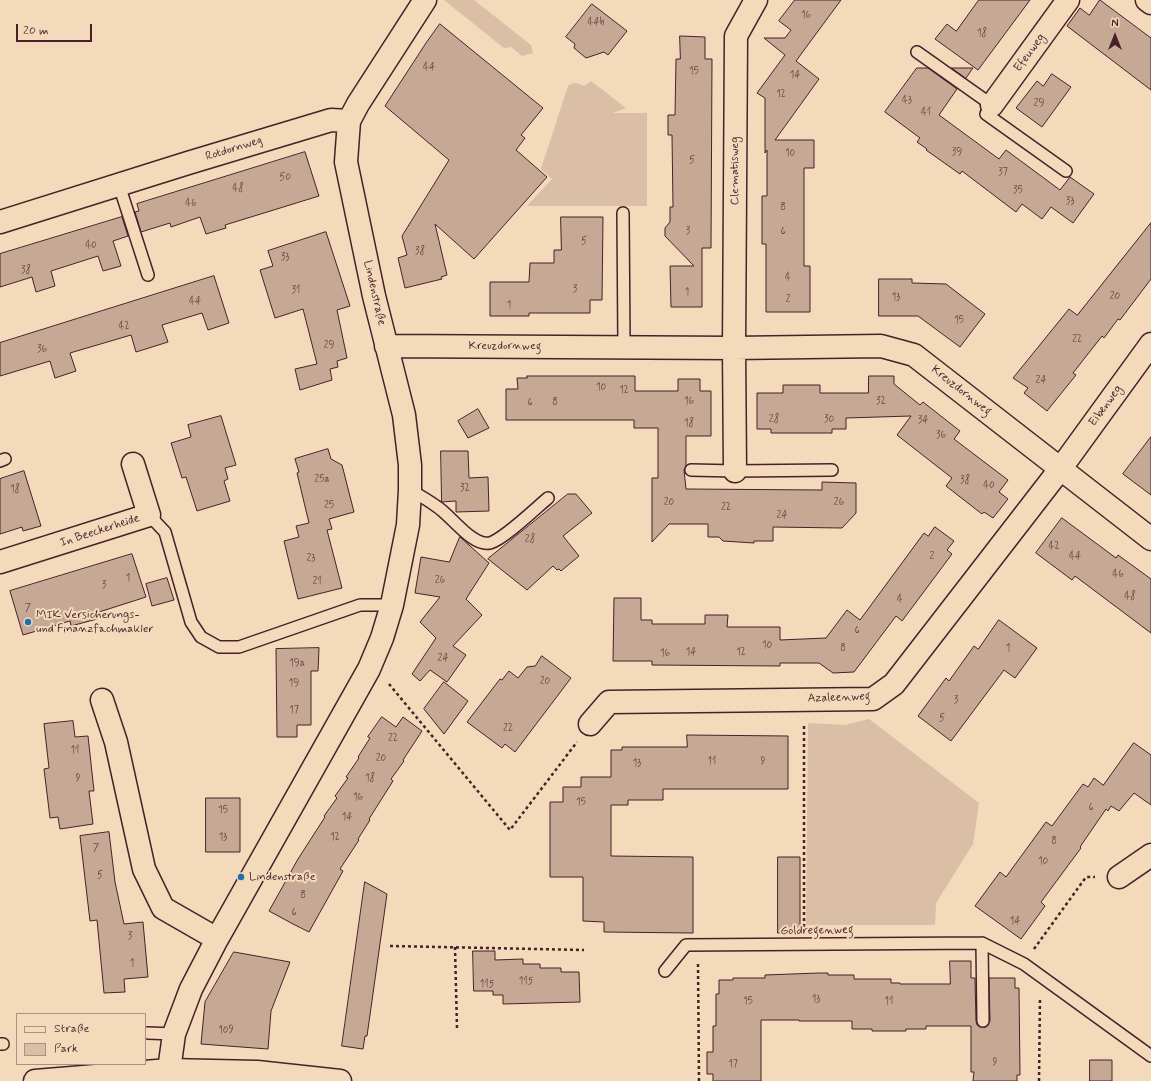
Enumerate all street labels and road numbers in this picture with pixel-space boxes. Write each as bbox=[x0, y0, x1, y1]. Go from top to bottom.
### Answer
street label: Efeuweg bbox=[1011, 31, 1049, 75]
street label: Rotdornweg bbox=[204, 134, 264, 164]
street label: Clematisweg bbox=[728, 137, 742, 205]
street label: Lindenstraße bbox=[359, 259, 389, 327]
street label: Kreuzdornweg bbox=[469, 339, 541, 353]
street label: Kreuzdornweg bbox=[928, 363, 994, 419]
street label: Eibenweg bbox=[1086, 383, 1126, 429]
street label: In Beeckerheide bbox=[58, 511, 142, 551]
street label: Azaleenweg bbox=[807, 690, 871, 706]
street label: Goldregenweg bbox=[780, 923, 854, 939]

